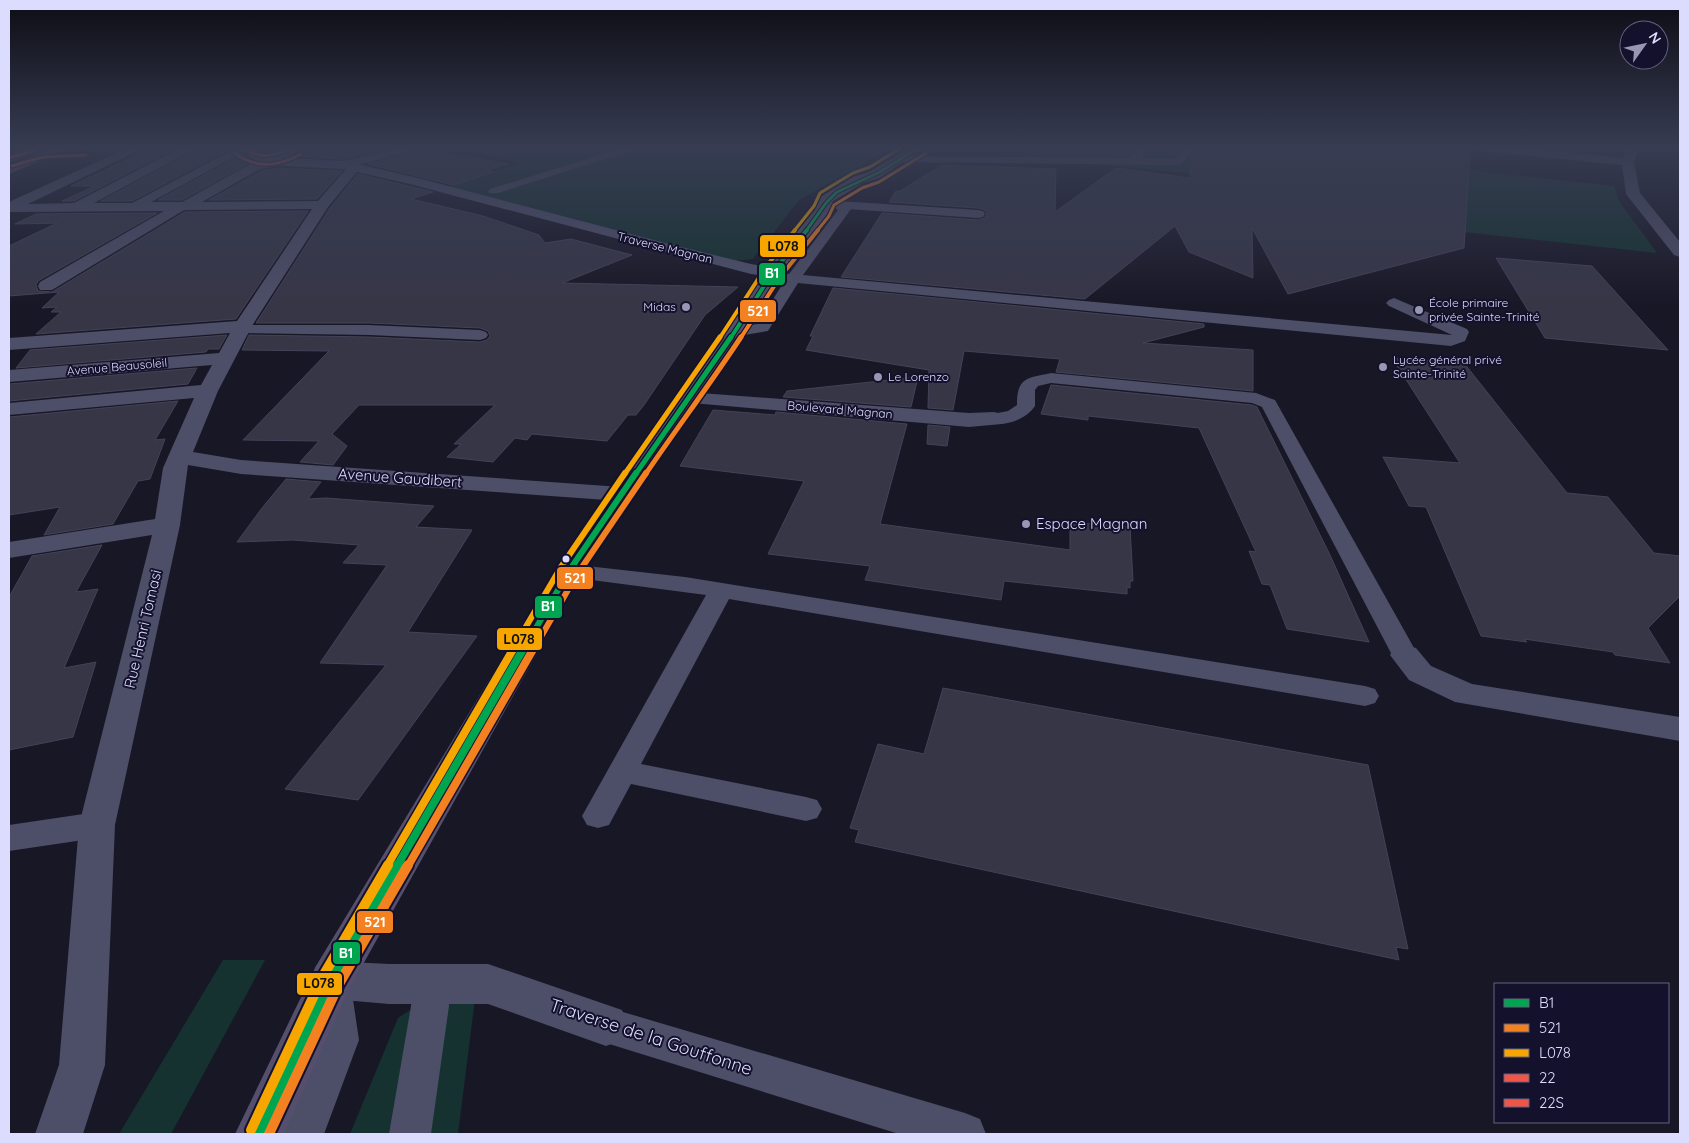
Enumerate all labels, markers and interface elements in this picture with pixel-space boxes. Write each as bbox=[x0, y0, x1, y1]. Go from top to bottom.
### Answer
north arrow bbox=[1619, 20, 1669, 70]
text: N bbox=[1645, 29, 1665, 47]
street label: Traverse Magnan bbox=[616, 228, 714, 267]
line badge: L078 bbox=[759, 234, 806, 258]
text: L078 bbox=[767, 237, 799, 255]
line badge: B1 bbox=[758, 262, 786, 286]
text: B1 bbox=[765, 264, 779, 282]
place label: École primaire privée Sainte-Trinité bbox=[1429, 295, 1540, 324]
place label: Midas bbox=[643, 299, 676, 314]
line badge: 521 bbox=[739, 299, 777, 323]
marker: Midas bbox=[680, 301, 692, 313]
text: 521 bbox=[747, 302, 769, 320]
marker: École primaire privée Sainte-Trinité bbox=[1413, 304, 1425, 316]
place label: Lycée général privé Sainte-Trinité bbox=[1393, 352, 1502, 381]
street label: Avenue Beausoleil bbox=[66, 355, 168, 378]
marker: Lycée général privé Sainte-Trinité bbox=[1377, 361, 1389, 373]
place label: Le Lorenzo bbox=[888, 369, 949, 384]
marker: Le Lorenzo bbox=[872, 371, 884, 383]
street label: Boulevard Magnan bbox=[787, 397, 893, 422]
street label: Avenue Gaudibert bbox=[337, 464, 463, 491]
place label: Espace Magnan bbox=[1036, 514, 1147, 533]
marker: Espace Magnan bbox=[1020, 518, 1032, 530]
unlabelled marker bbox=[561, 554, 571, 564]
line badge: 521 bbox=[556, 566, 594, 590]
street label: Rue Henri Tomasi bbox=[120, 568, 165, 690]
text: 521 bbox=[564, 569, 586, 587]
line badge: B1 bbox=[534, 595, 563, 619]
text: B1 bbox=[541, 597, 555, 615]
line badge: L078 bbox=[496, 627, 543, 651]
text: L078 bbox=[503, 630, 535, 648]
line badge: 521 bbox=[356, 910, 394, 934]
text: 521 bbox=[364, 913, 386, 931]
line badge: B1 bbox=[332, 941, 361, 965]
text: B1 bbox=[339, 944, 353, 962]
line badge: L078 bbox=[296, 972, 343, 996]
text: L078 bbox=[303, 974, 335, 992]
legend bbox=[1494, 983, 1669, 1123]
street label: Traverse de la Gouffonne bbox=[547, 993, 755, 1080]
text: B1 bbox=[1539, 993, 1554, 1012]
text: 521 bbox=[1539, 1018, 1561, 1037]
text: L078 bbox=[1539, 1043, 1571, 1062]
text: 22 bbox=[1539, 1068, 1556, 1087]
text: 22S bbox=[1539, 1093, 1564, 1112]

